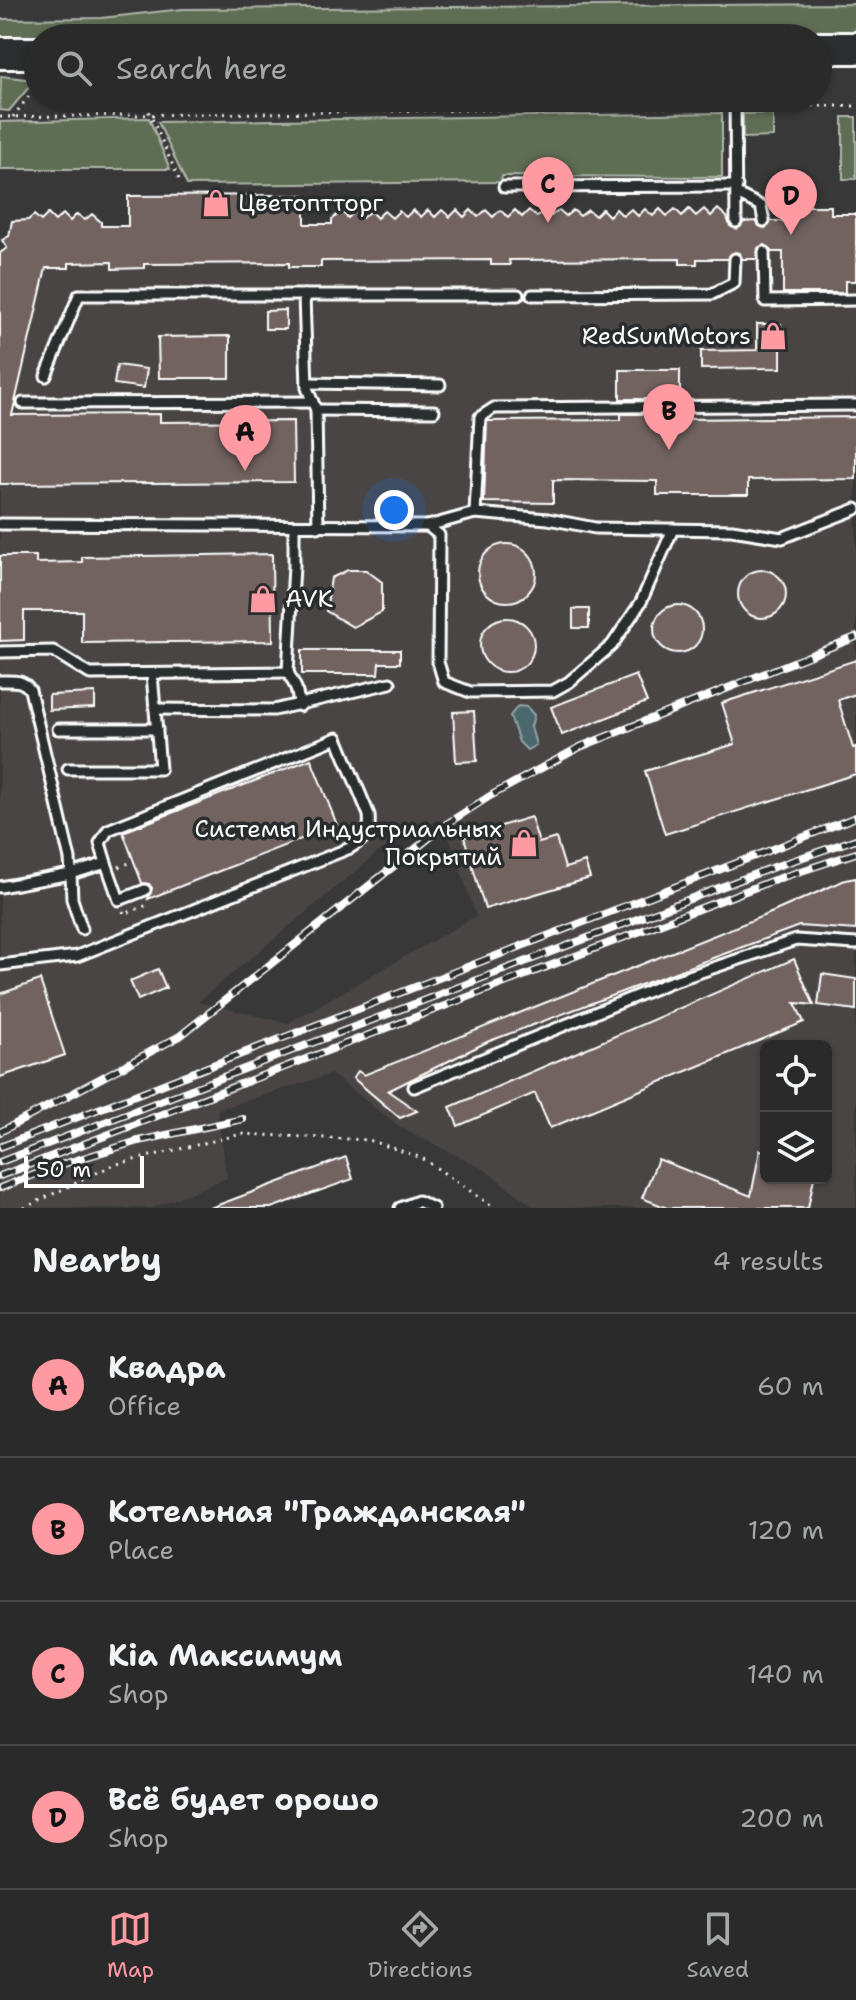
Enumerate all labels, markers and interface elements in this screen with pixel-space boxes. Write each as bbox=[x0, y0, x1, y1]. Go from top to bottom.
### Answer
search box bbox=[24, 24, 832, 112]
icon: search bbox=[52, 46, 96, 90]
text: Search here bbox=[116, 48, 287, 89]
pin: C bbox=[522, 157, 574, 223]
pin: D bbox=[765, 169, 817, 235]
place label: Цветоптторг bbox=[238, 187, 383, 219]
shop icon: Цветоптторг bbox=[201, 188, 231, 218]
place label: RedSunMotors bbox=[582, 320, 751, 352]
shop icon: RedSunMotors bbox=[758, 321, 788, 351]
pin: B bbox=[643, 384, 695, 450]
pin: A bbox=[219, 405, 271, 471]
your location bbox=[374, 490, 414, 530]
place label: AVK bbox=[285, 583, 333, 615]
shop icon: AVK bbox=[248, 584, 278, 614]
place label: Системы Индустриальных Покрытий bbox=[195, 813, 502, 873]
shop icon: Системы Индустриальных Покрытий bbox=[509, 828, 539, 858]
map controls bbox=[760, 1040, 832, 1184]
button: locate bbox=[760, 1040, 832, 1112]
button: layers bbox=[760, 1112, 832, 1184]
scale bar bbox=[24, 1152, 144, 1188]
text: 50 m bbox=[36, 1155, 91, 1184]
text: Nearby bbox=[32, 1237, 162, 1283]
text: 4 results bbox=[712, 1243, 824, 1278]
text: Квадра bbox=[108, 1347, 226, 1388]
text: A bbox=[48, 1368, 68, 1403]
text: 60 m bbox=[757, 1368, 824, 1403]
text: Office bbox=[108, 1388, 181, 1423]
text: Котельная "Гражданская" bbox=[108, 1491, 526, 1532]
text: B bbox=[50, 1512, 66, 1547]
text: 120 m bbox=[748, 1512, 824, 1547]
text: Place bbox=[108, 1532, 174, 1567]
text: Kia Максимум bbox=[108, 1635, 342, 1676]
text: C bbox=[50, 1656, 66, 1691]
text: 140 m bbox=[747, 1656, 824, 1691]
text: Shop bbox=[108, 1676, 169, 1711]
text: Всё будет орошо bbox=[108, 1779, 379, 1820]
text: D bbox=[49, 1800, 67, 1835]
text: 200 m bbox=[739, 1800, 824, 1835]
text: Shop bbox=[108, 1820, 169, 1855]
tab: Map bbox=[107, 1907, 154, 1984]
tab: Directions bbox=[368, 1907, 473, 1984]
tab: Saved bbox=[687, 1907, 749, 1984]

